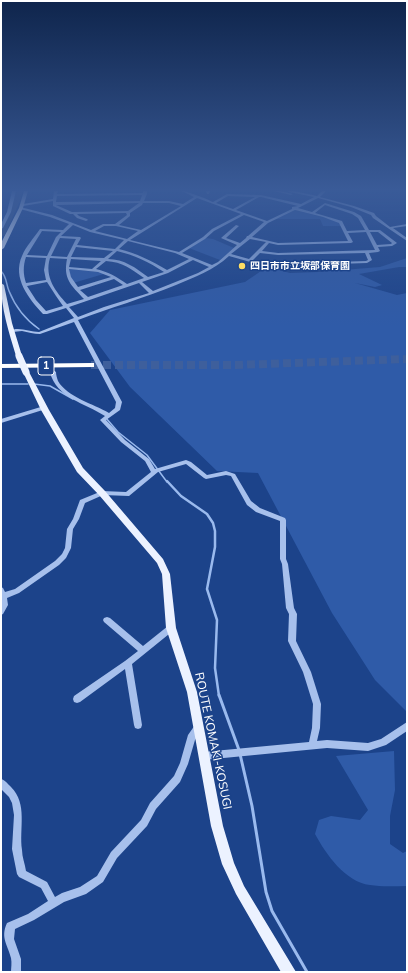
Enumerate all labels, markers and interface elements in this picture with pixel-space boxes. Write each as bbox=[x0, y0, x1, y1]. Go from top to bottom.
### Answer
place label: 四日市市立坂部保育園 bbox=[250, 260, 350, 272]
marker: 四日市市立坂部保育園 bbox=[237, 261, 247, 271]
road number: 1 bbox=[38, 357, 54, 375]
street label: ROUTE KOMAKI-KOSUGI bbox=[191, 671, 235, 811]

